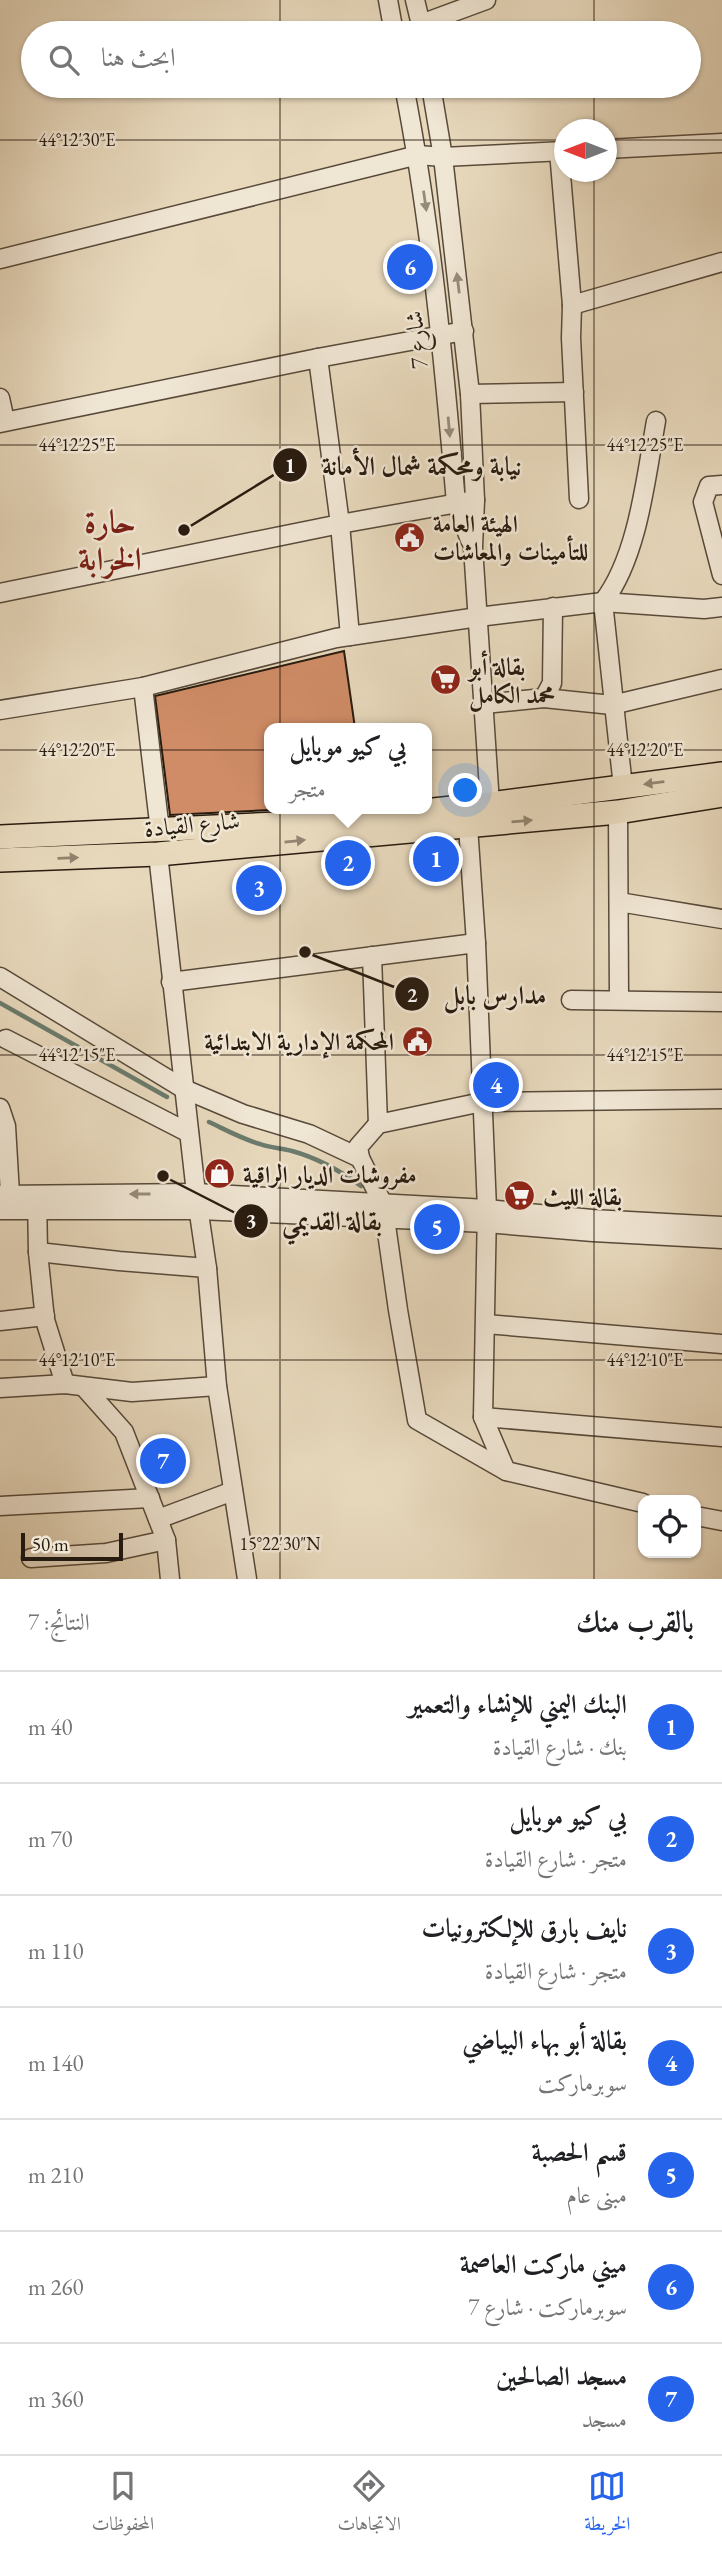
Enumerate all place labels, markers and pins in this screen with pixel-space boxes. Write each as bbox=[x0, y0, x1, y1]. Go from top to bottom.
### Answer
pin: 6 bbox=[387, 241, 433, 293]
callout: نيابة ومحكمة شمال الأمانة bbox=[273, 442, 536, 489]
place label: الهيئة العامة للتأمينات والمعاشات bbox=[433, 508, 588, 567]
public building icon: الهيئة العامة للتأمينات والمعاشات bbox=[393, 520, 427, 554]
place label: بقالة أبو محمد الكامل bbox=[466, 650, 555, 712]
supermarket icon: بقالة أبو محمد الكامل bbox=[429, 663, 463, 697]
pin: 1 bbox=[413, 833, 459, 885]
pin: 2 bbox=[325, 837, 371, 889]
pin: 3 bbox=[236, 862, 282, 914]
callout: مدارس بابل bbox=[394, 971, 560, 1018]
public building icon: المحكمة الإدارية الابتدائية bbox=[400, 1024, 434, 1058]
place label: المحكمة الإدارية الابتدائية bbox=[204, 1026, 394, 1059]
pin: 4 bbox=[473, 1059, 519, 1111]
shop icon: مفروشات الديار الراقية bbox=[203, 1157, 237, 1191]
place label: مفروشات الديار الراقية bbox=[243, 1159, 417, 1190]
supermarket icon: بقالة الليث bbox=[503, 1179, 537, 1213]
place label: بقالة الليث bbox=[543, 1181, 622, 1212]
callout: بقالة القديمي bbox=[233, 1197, 396, 1244]
pin: 5 bbox=[414, 1201, 460, 1253]
pin: 7 bbox=[140, 1435, 186, 1487]

